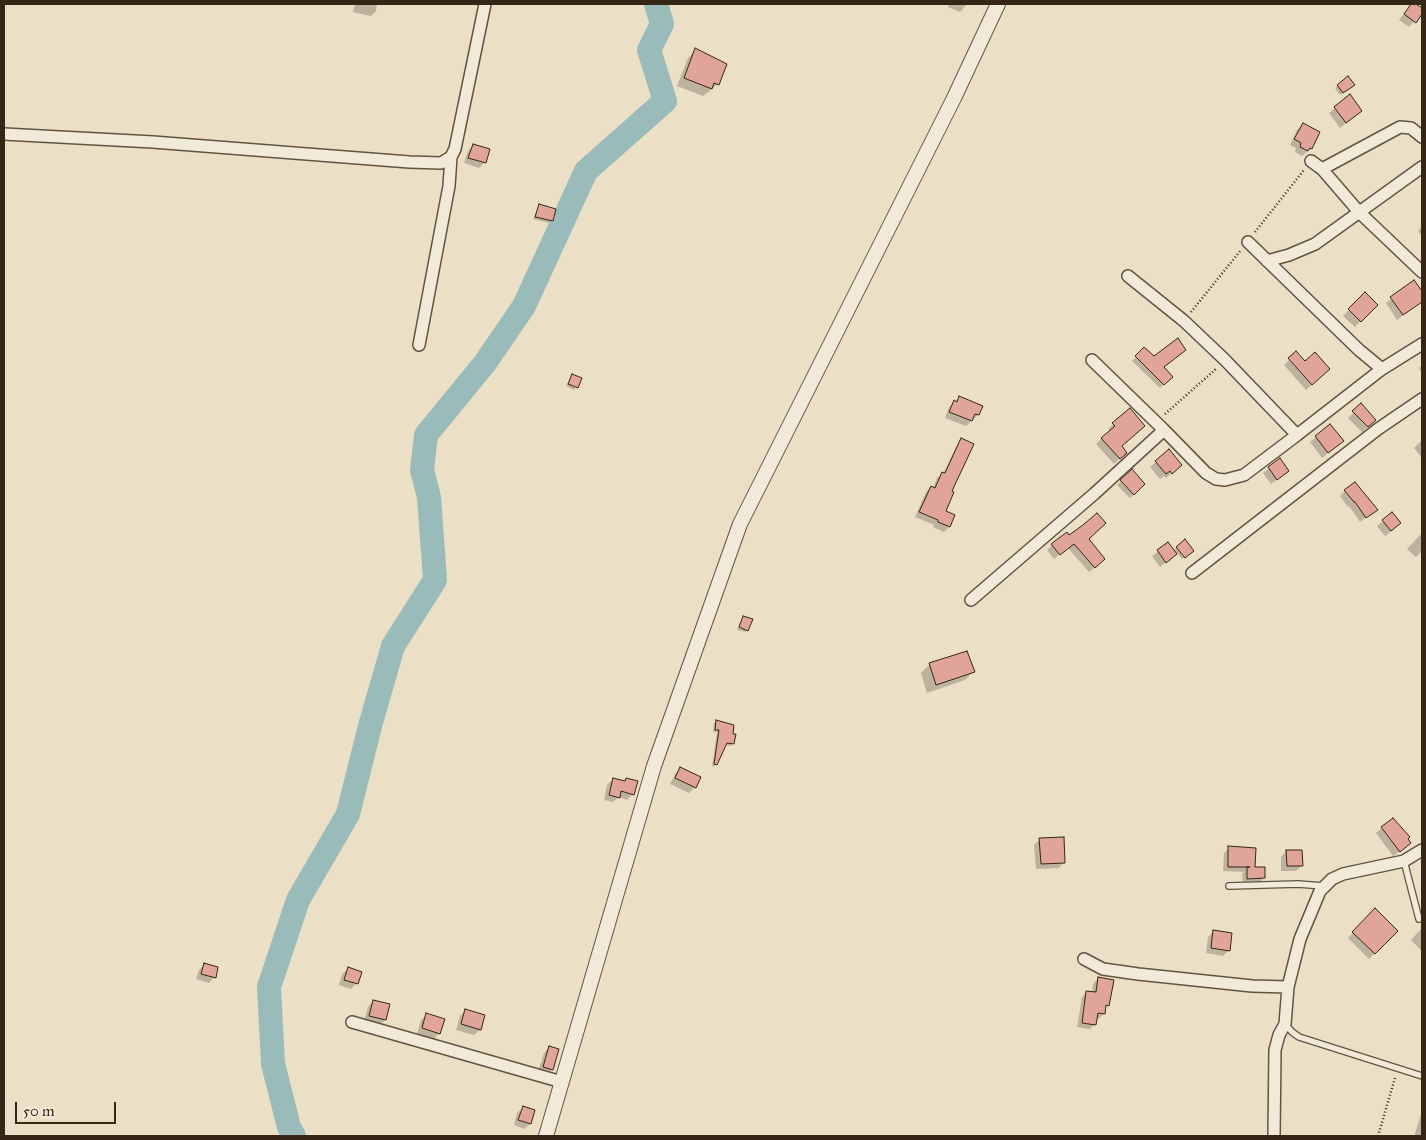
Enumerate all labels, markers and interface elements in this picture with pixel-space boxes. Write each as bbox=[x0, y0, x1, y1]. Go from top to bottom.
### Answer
scale bar bbox=[18, 1092, 119, 1124]
text: 50 m bbox=[23, 1102, 55, 1120]

